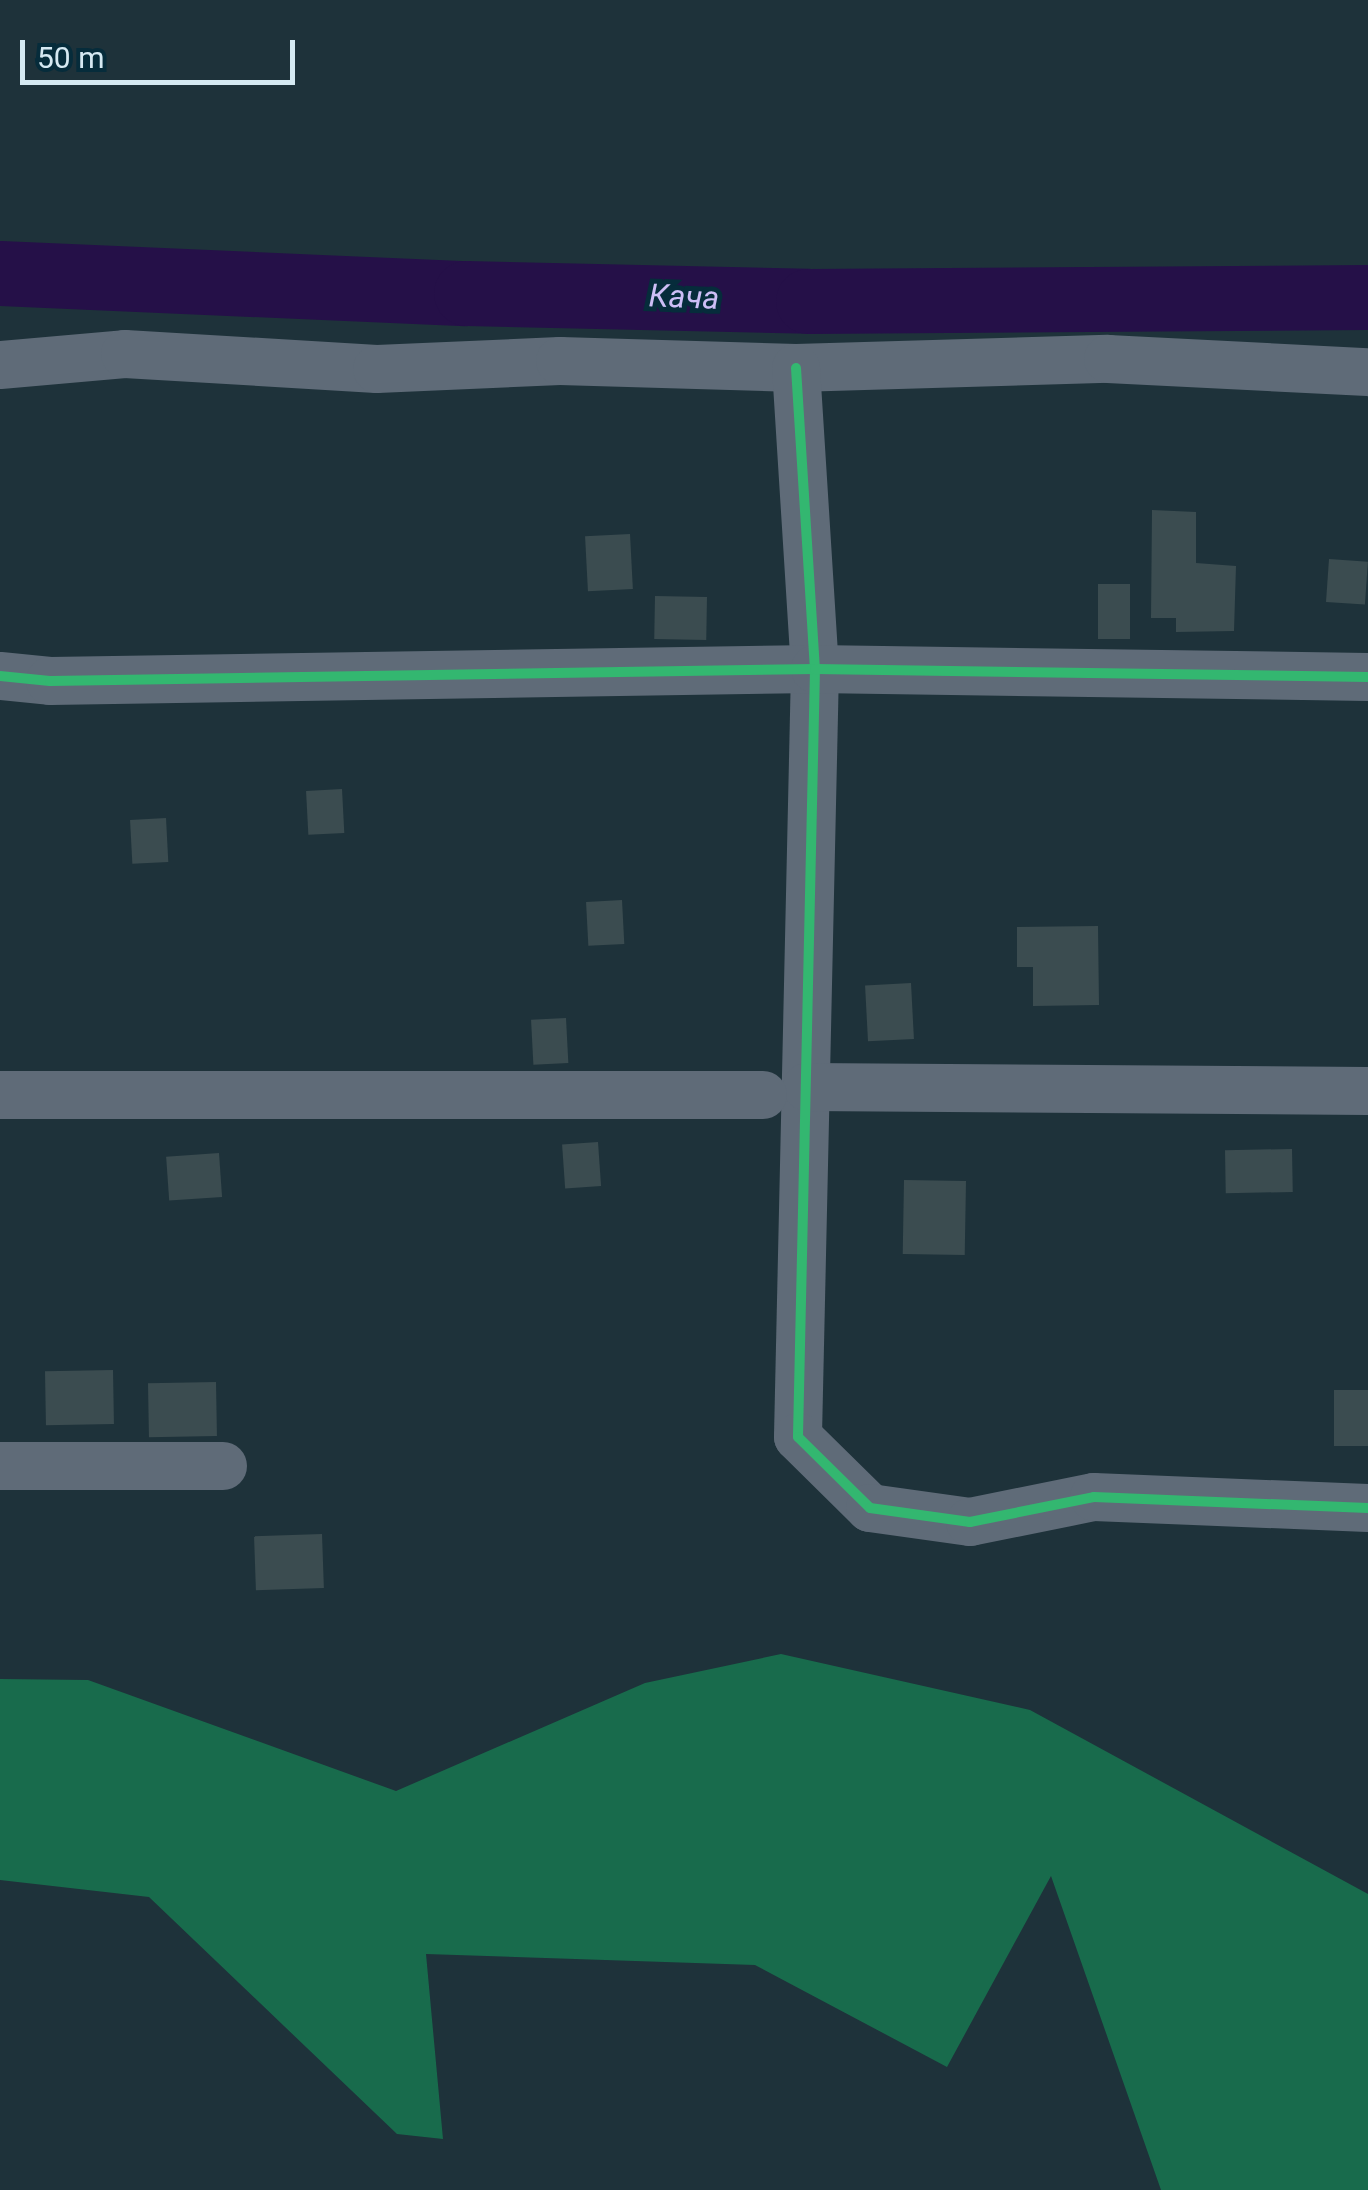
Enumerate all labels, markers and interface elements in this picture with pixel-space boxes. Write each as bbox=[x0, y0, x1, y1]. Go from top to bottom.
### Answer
scale bar bbox=[25, 20, 300, 82]
text: 50 m bbox=[37, 40, 104, 75]
water label: Кача bbox=[648, 277, 720, 317]

